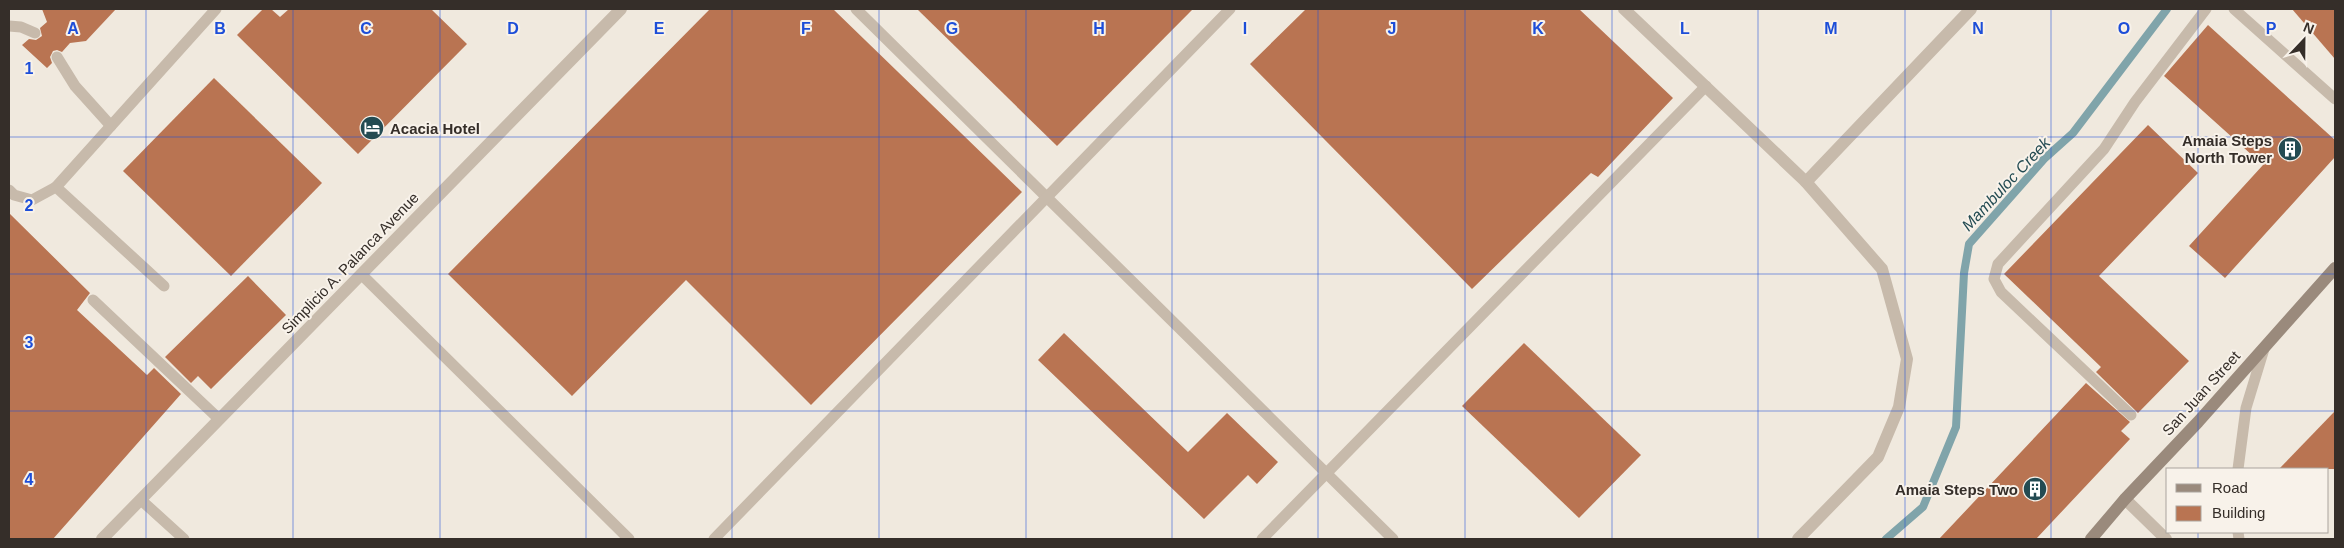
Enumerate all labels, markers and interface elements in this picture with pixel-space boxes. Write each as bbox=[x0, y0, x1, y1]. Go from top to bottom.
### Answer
north arrow bbox=[2279, 15, 2329, 65]
text: N bbox=[2301, 19, 2317, 37]
text: A bbox=[67, 20, 79, 37]
text: B bbox=[214, 20, 226, 37]
text: C bbox=[360, 20, 372, 37]
text: D bbox=[507, 20, 519, 37]
text: E bbox=[654, 20, 665, 37]
text: F bbox=[801, 20, 811, 37]
text: G bbox=[946, 20, 958, 37]
text: H bbox=[1093, 20, 1105, 37]
text: I bbox=[1243, 20, 1247, 37]
text: J bbox=[1388, 20, 1396, 37]
text: K bbox=[1532, 20, 1544, 37]
text: L bbox=[1680, 20, 1690, 37]
text: M bbox=[1824, 20, 1838, 37]
text: N bbox=[1972, 20, 1984, 37]
text: O bbox=[2118, 20, 2130, 37]
text: P bbox=[2266, 20, 2277, 37]
text: 1 bbox=[25, 60, 34, 77]
hotel icon: Acacia Hotel bbox=[359, 115, 385, 141]
place label: Acacia Hotel bbox=[390, 120, 480, 137]
place label: Amaia Steps North Tower bbox=[2182, 132, 2272, 166]
water label: Mambuloc Creek bbox=[1959, 133, 2054, 234]
building icon: Amaia Steps North Tower bbox=[2277, 136, 2303, 162]
street label: Simplicio A. Palanca Avenue bbox=[278, 189, 422, 337]
text: 2 bbox=[25, 197, 34, 214]
text: 3 bbox=[25, 334, 34, 351]
street label: San Juan Street bbox=[2159, 347, 2244, 439]
legend bbox=[2166, 468, 2329, 533]
text: 4 bbox=[25, 471, 34, 488]
building icon: Amaia Steps Two bbox=[2022, 476, 2048, 502]
text: Road bbox=[2212, 479, 2248, 496]
place label: Amaia Steps Two bbox=[1895, 481, 2018, 498]
text: Building bbox=[2212, 504, 2265, 521]

